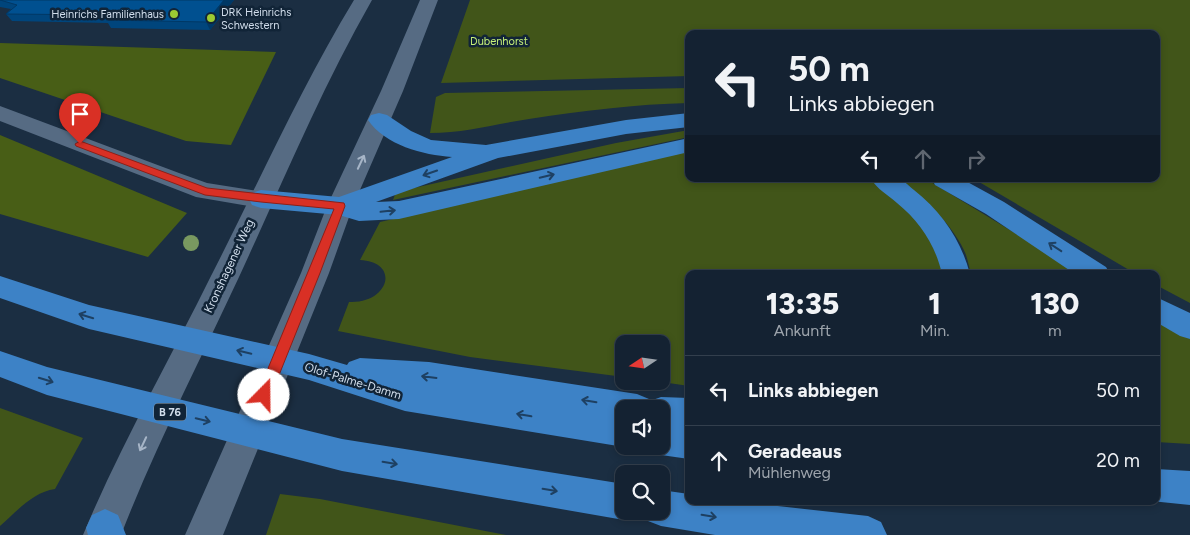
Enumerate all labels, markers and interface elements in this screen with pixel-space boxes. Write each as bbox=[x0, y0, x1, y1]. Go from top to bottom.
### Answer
place label: DRK Heinrichs Schwestern bbox=[221, 6, 291, 32]
place label: Heinrichs Familienhaus bbox=[51, 8, 164, 21]
marker: Heinrichs Familienhaus bbox=[168, 8, 180, 20]
marker: DRK Heinrichs Schwestern bbox=[205, 12, 217, 24]
park label: Dubenhorst bbox=[470, 35, 528, 48]
text: 50 m bbox=[788, 48, 870, 90]
icon: left bbox=[705, 50, 770, 115]
text: Links abbiegen bbox=[788, 90, 935, 117]
pin bbox=[59, 93, 101, 144]
icon: arrive bbox=[66, 100, 94, 128]
icon: left bbox=[856, 145, 884, 173]
icon: ahead bbox=[909, 145, 937, 173]
icon: right bbox=[962, 145, 990, 173]
one-way arrow bbox=[357, 155, 366, 170]
one-way arrow bbox=[423, 169, 439, 178]
one-way arrow bbox=[538, 171, 554, 180]
one-way arrow bbox=[380, 206, 396, 216]
street label: Kronshagener Weg bbox=[201, 217, 257, 315]
one-way arrow bbox=[1049, 242, 1063, 252]
text: 13:35 bbox=[766, 285, 839, 322]
text: 1 bbox=[928, 285, 941, 322]
text: 130 bbox=[1030, 285, 1079, 322]
one-way arrow bbox=[78, 311, 94, 320]
text: Ankunft bbox=[774, 321, 831, 340]
text: Min. bbox=[920, 321, 950, 340]
text: m bbox=[1048, 321, 1062, 340]
north arrow bbox=[615, 335, 670, 390]
map controls bbox=[615, 335, 670, 520]
one-way arrow bbox=[236, 347, 252, 356]
street label: Olof-Palme-Damm bbox=[303, 360, 403, 402]
position arrow bbox=[237, 368, 289, 420]
one-way arrow bbox=[421, 372, 437, 382]
one-way arrow bbox=[38, 376, 53, 385]
icon: left bbox=[705, 377, 733, 405]
text: Links abbiegen bbox=[748, 379, 879, 402]
text: 50 m bbox=[1096, 379, 1140, 402]
one-way arrow bbox=[582, 396, 598, 406]
button: sound bbox=[615, 400, 670, 455]
road number: B 76 bbox=[154, 404, 186, 421]
one-way arrow bbox=[516, 410, 532, 420]
one-way arrow bbox=[195, 416, 211, 425]
one-way arrow bbox=[138, 436, 147, 451]
text: Geradeaus bbox=[748, 440, 842, 463]
icon: ahead bbox=[705, 447, 733, 475]
text: 20 m bbox=[1096, 449, 1140, 472]
one-way arrow bbox=[381, 458, 397, 468]
text: Mühlenweg bbox=[748, 463, 831, 482]
button: search bbox=[615, 465, 670, 520]
one-way arrow bbox=[542, 485, 558, 495]
one-way arrow bbox=[701, 511, 717, 521]

